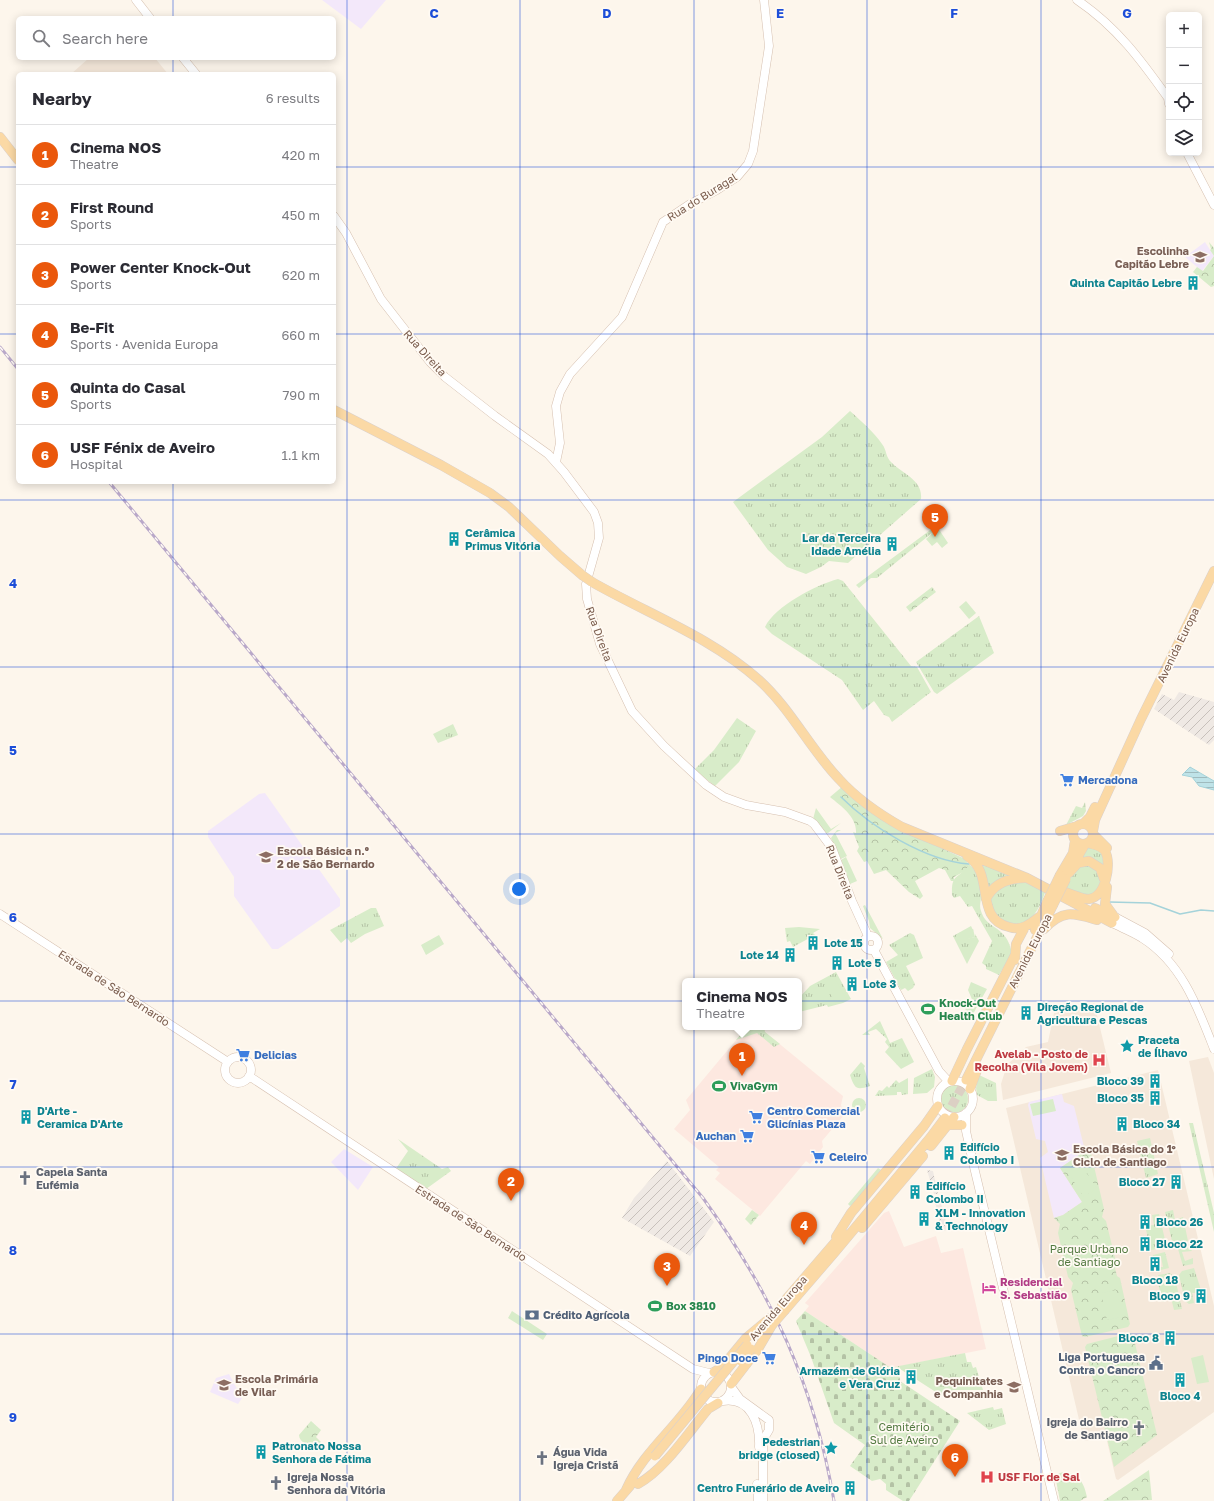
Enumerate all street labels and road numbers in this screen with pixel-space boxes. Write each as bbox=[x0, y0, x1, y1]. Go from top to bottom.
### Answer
street label: Rua do Buragal bbox=[664, 170, 739, 223]
street label: Rua Direita bbox=[401, 327, 449, 378]
street label: Rua Direita bbox=[584, 605, 615, 663]
street label: Avenida Europa bbox=[1154, 605, 1201, 684]
street label: Rua Direita bbox=[824, 843, 857, 901]
street label: Avenida Europa bbox=[1005, 911, 1054, 990]
street label: Estrada de São Bernardo bbox=[56, 947, 173, 1029]
street label: Estrada de São Bernardo bbox=[413, 1182, 530, 1264]
street label: Avenida Europa bbox=[746, 1273, 809, 1343]

